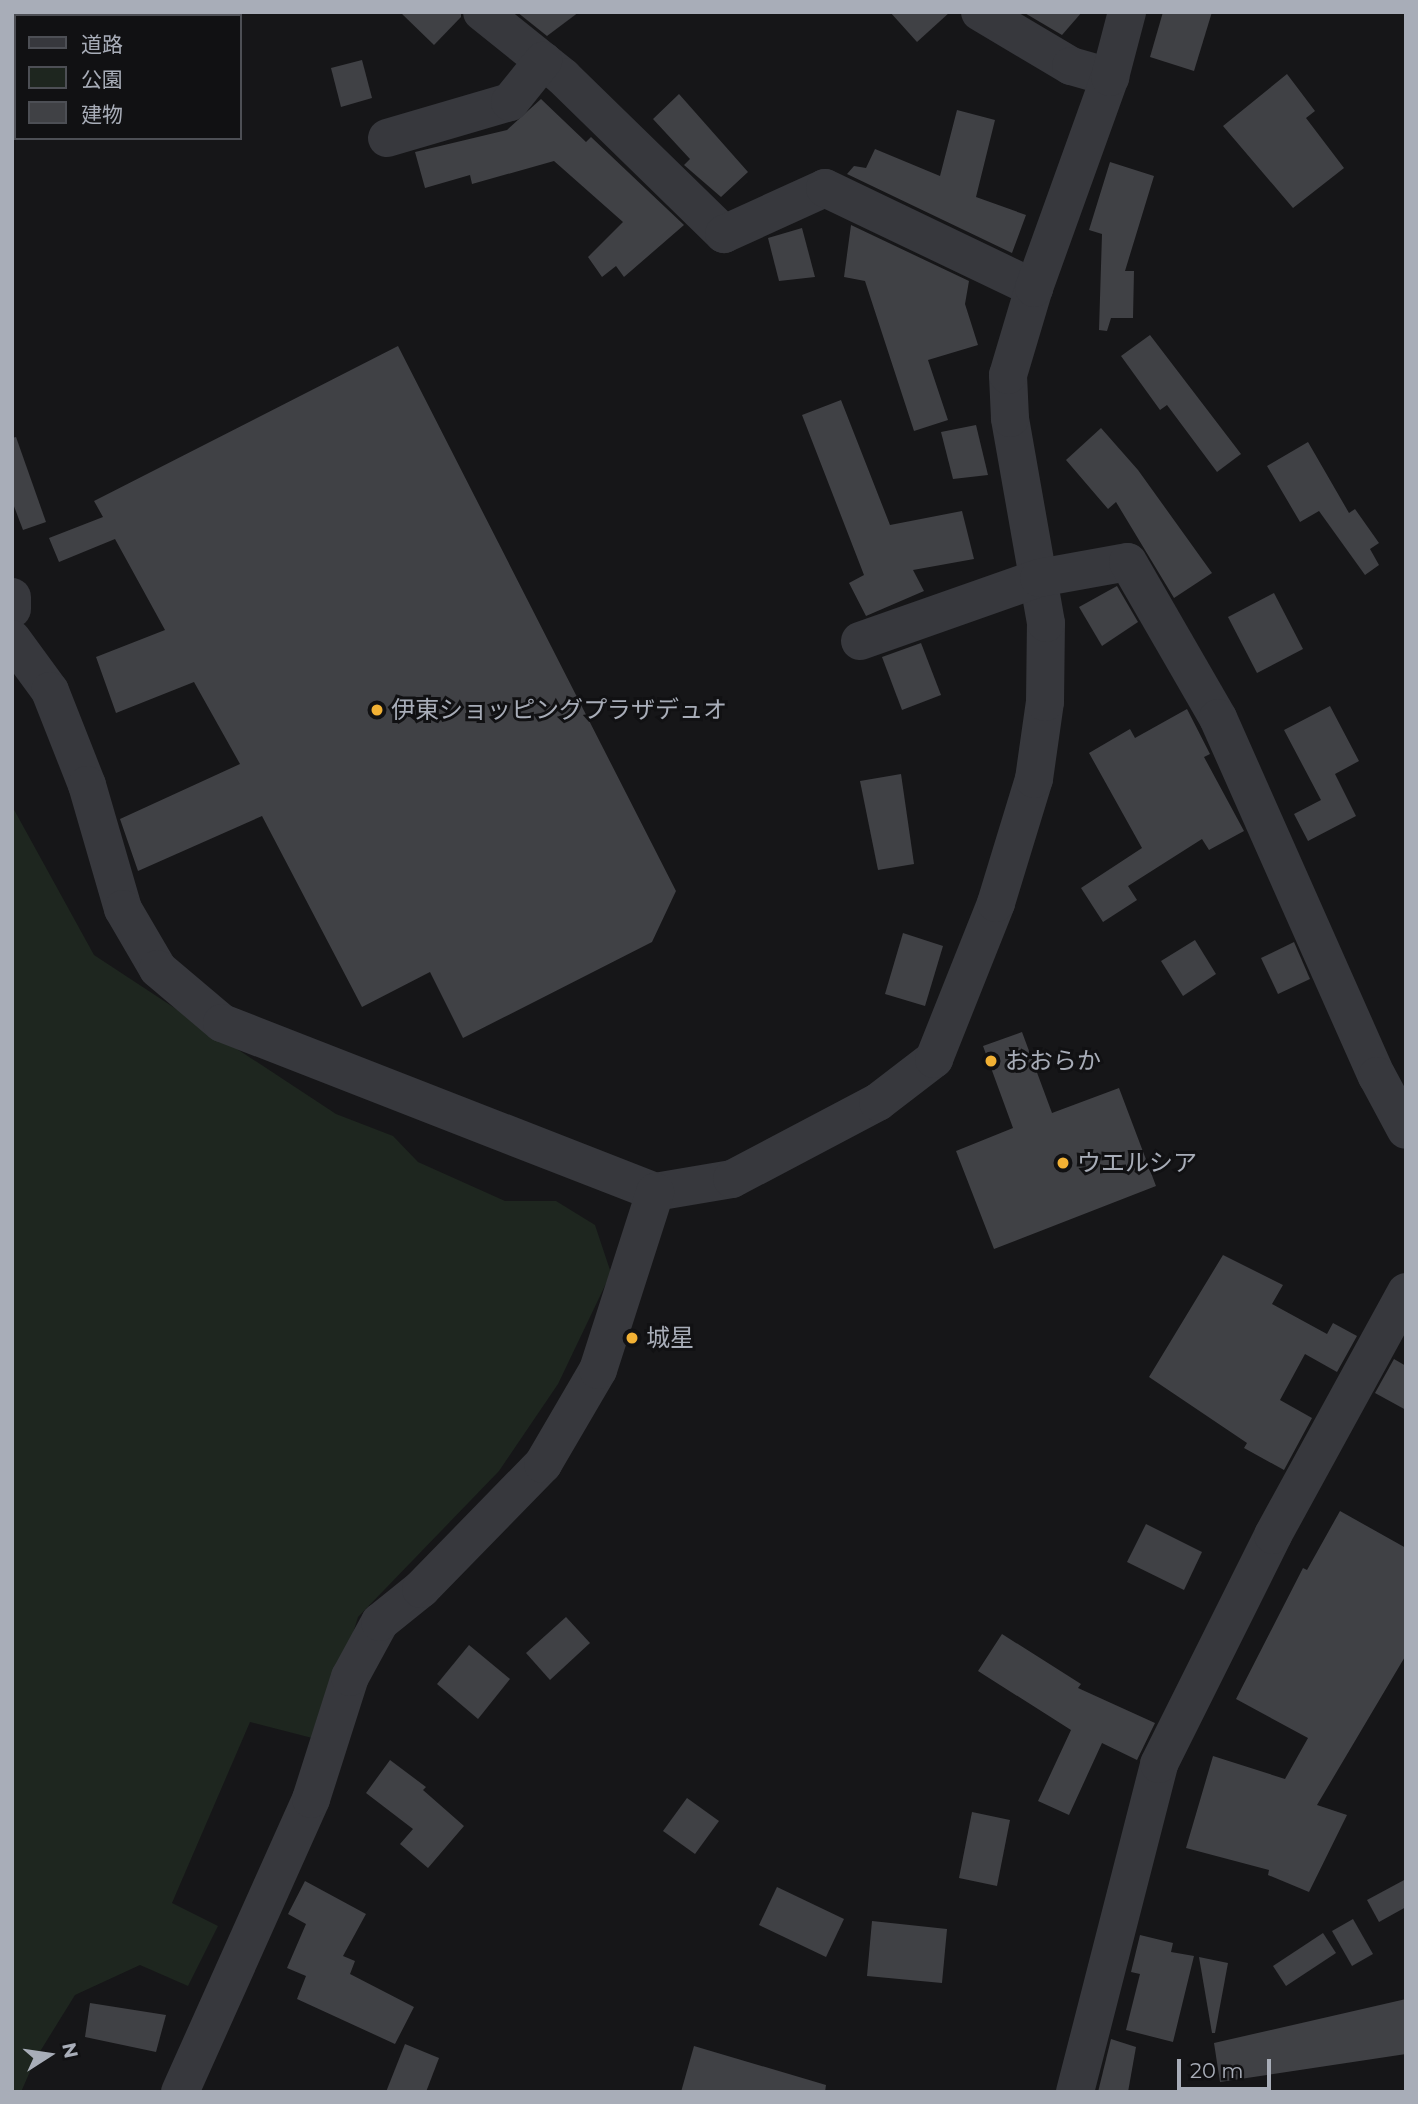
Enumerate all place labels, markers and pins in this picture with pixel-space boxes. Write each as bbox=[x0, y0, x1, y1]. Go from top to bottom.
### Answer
place label: 伊東ショッピングプラザデュオ bbox=[391, 696, 727, 724]
marker: 伊東ショッピングプラザデュオ bbox=[369, 702, 385, 718]
place label: おおらか bbox=[1005, 1047, 1101, 1075]
marker: おおらか bbox=[983, 1053, 999, 1069]
place label: ウエルシア bbox=[1077, 1149, 1197, 1177]
marker: ウエルシア bbox=[1055, 1155, 1071, 1171]
place label: 城星 bbox=[646, 1324, 694, 1352]
marker: 城星 bbox=[624, 1330, 640, 1346]

